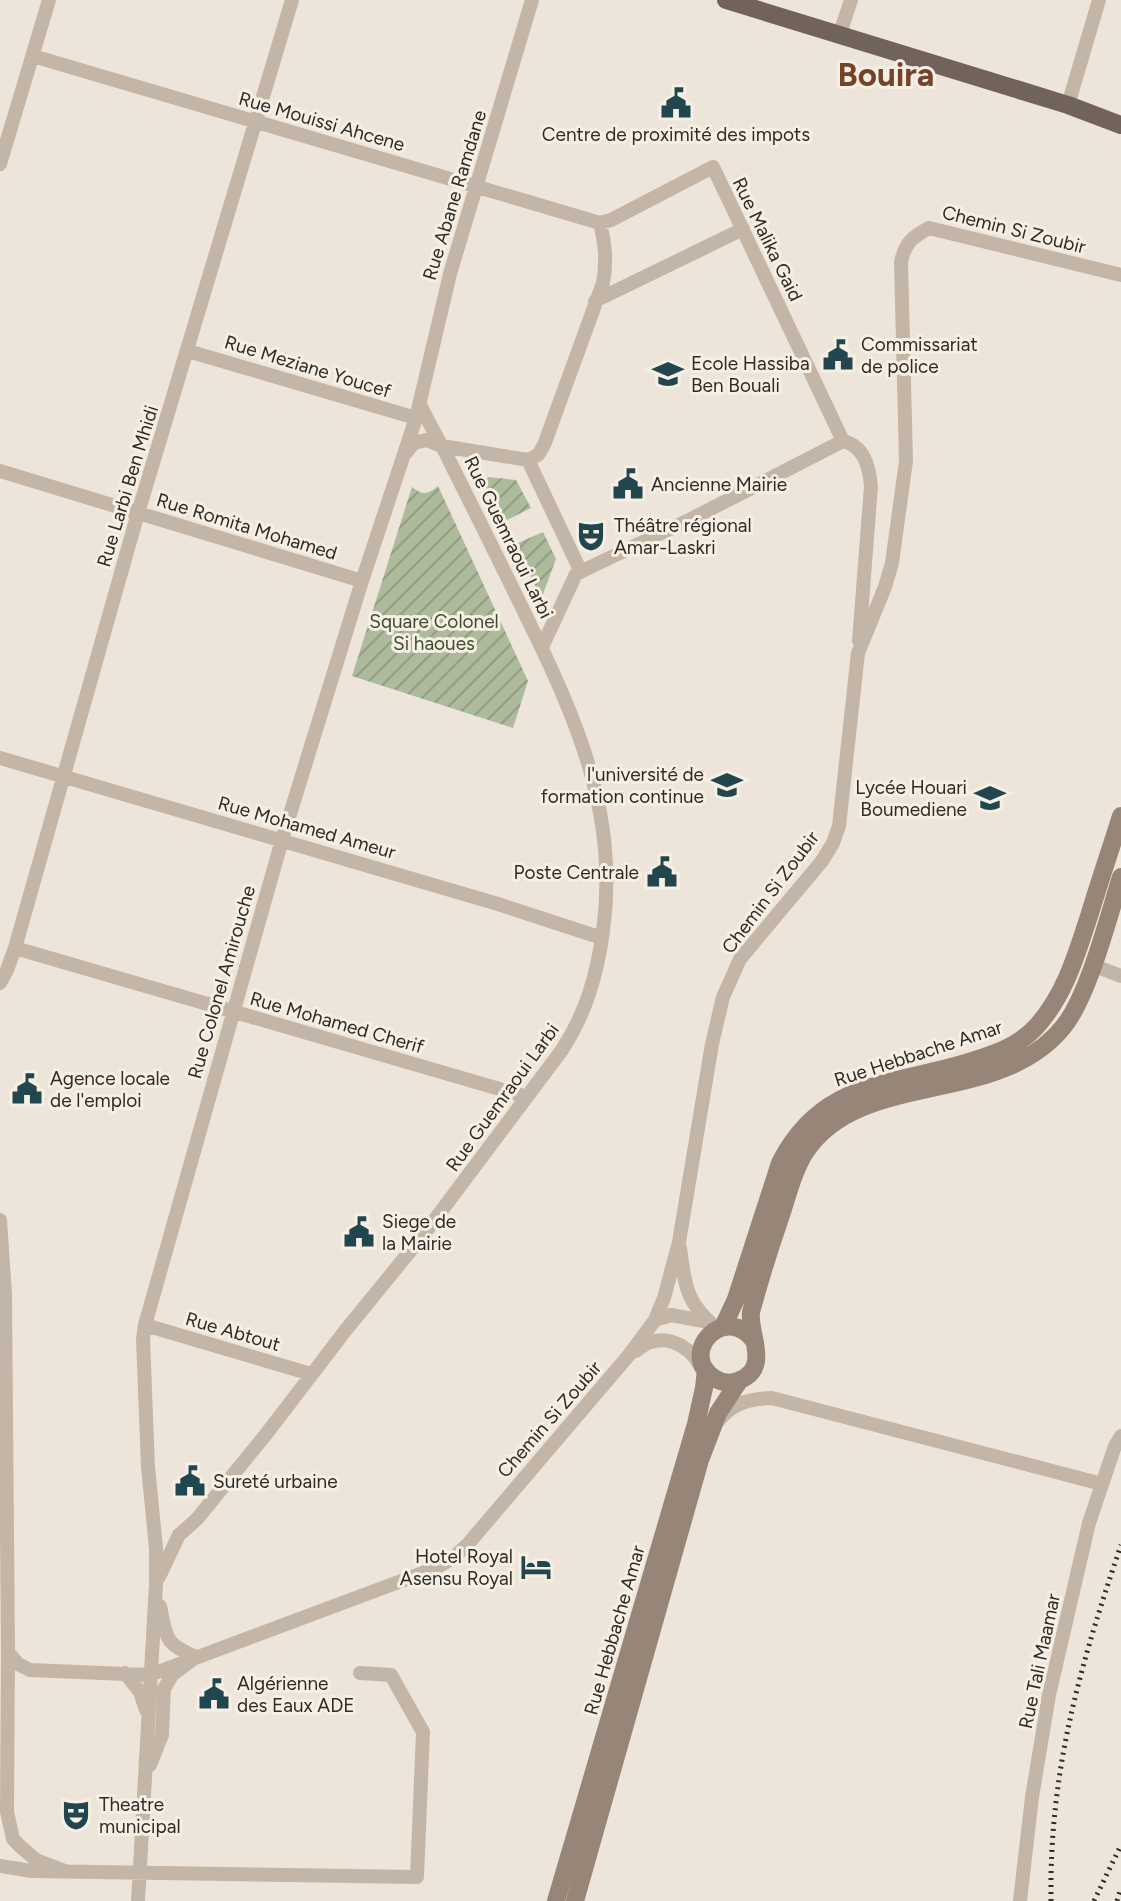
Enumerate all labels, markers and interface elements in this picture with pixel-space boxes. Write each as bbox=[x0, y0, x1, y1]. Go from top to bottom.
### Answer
district label: Bouira bbox=[838, 55, 934, 94]
public building icon: Centre de proximité des impots bbox=[659, 86, 693, 120]
street label: Rue Mouissi Ahcene bbox=[236, 87, 407, 156]
street label: Rue Abane Ramdane bbox=[418, 107, 491, 283]
place label: Centre de proximité des impots bbox=[542, 123, 810, 146]
street label: Rue Malika Gaid bbox=[728, 174, 807, 305]
street label: Chemin Si Zoubir bbox=[940, 201, 1089, 259]
street label: Rue Meziane Youcef bbox=[222, 330, 394, 403]
place label: Commissariat de police bbox=[861, 333, 978, 378]
public building icon: Commissariat de police bbox=[821, 338, 855, 372]
place label: Ecole Hassiba Ben Bouali bbox=[691, 352, 810, 397]
school or university icon: Ecole Hassiba Ben Bouali bbox=[651, 357, 685, 391]
street label: Rue Larbi Ben Mhidi bbox=[92, 403, 163, 570]
street label: Rue Guemraoui Larbi bbox=[459, 452, 558, 622]
public building icon: Ancienne Mairie bbox=[611, 467, 645, 501]
place label: Ancienne Mairie bbox=[651, 473, 787, 496]
street label: Rue Romita Mohamed bbox=[154, 488, 340, 565]
place label: Théâtre régional Amar-Laskri bbox=[614, 514, 752, 559]
theatre icon: Théâtre régional Amar-Laskri bbox=[574, 519, 608, 553]
park label: Square Colonel Si haoues bbox=[369, 610, 499, 655]
place label: l'université de formation continue bbox=[541, 763, 704, 808]
school or university icon: l'université de formation continue bbox=[710, 768, 744, 802]
place label: Lycée Houari Boumediene bbox=[855, 776, 967, 821]
school or university icon: Lycée Houari Boumediene bbox=[973, 781, 1007, 815]
street label: Rue Mohamed Ameur bbox=[215, 791, 399, 864]
street label: Chemin Si Zoubir bbox=[717, 826, 824, 958]
public building icon: Poste Centrale bbox=[645, 855, 679, 889]
place label: Poste Centrale bbox=[514, 861, 639, 884]
street label: Rue Colonel Amirouche bbox=[183, 883, 260, 1081]
street label: Rue Mohamed Cherif bbox=[247, 987, 426, 1058]
street label: Rue Hebbache Amar bbox=[831, 1015, 1006, 1091]
street label: Rue Guemraoui Larbi bbox=[441, 1019, 564, 1176]
place label: Agence locale de l'emploi bbox=[50, 1067, 170, 1112]
public building icon: Agence locale de l'emploi bbox=[10, 1072, 44, 1106]
place label: Siege de la Mairie bbox=[382, 1210, 456, 1255]
public building icon: Siege de la Mairie bbox=[342, 1215, 376, 1249]
street label: Rue Abtout bbox=[183, 1307, 283, 1356]
street label: Chemin Si Zoubir bbox=[492, 1356, 607, 1482]
public building icon: Sureté urbaine bbox=[173, 1464, 207, 1498]
place label: Sureté urbaine bbox=[213, 1470, 338, 1493]
street label: Rue Hebbache Amar bbox=[579, 1542, 650, 1718]
place label: Hotel Royal Asensu Royal bbox=[400, 1545, 513, 1590]
hotel icon: Hotel Royal Asensu Royal bbox=[519, 1550, 553, 1584]
street label: Rue Tali Maamar bbox=[1014, 1591, 1065, 1731]
place label: Algérienne des Eaux ADE bbox=[237, 1672, 355, 1717]
public building icon: Algérienne des Eaux ADE bbox=[197, 1677, 231, 1711]
place label: Theatre municipal bbox=[99, 1793, 181, 1838]
theatre icon: Theatre municipal bbox=[59, 1798, 93, 1832]

